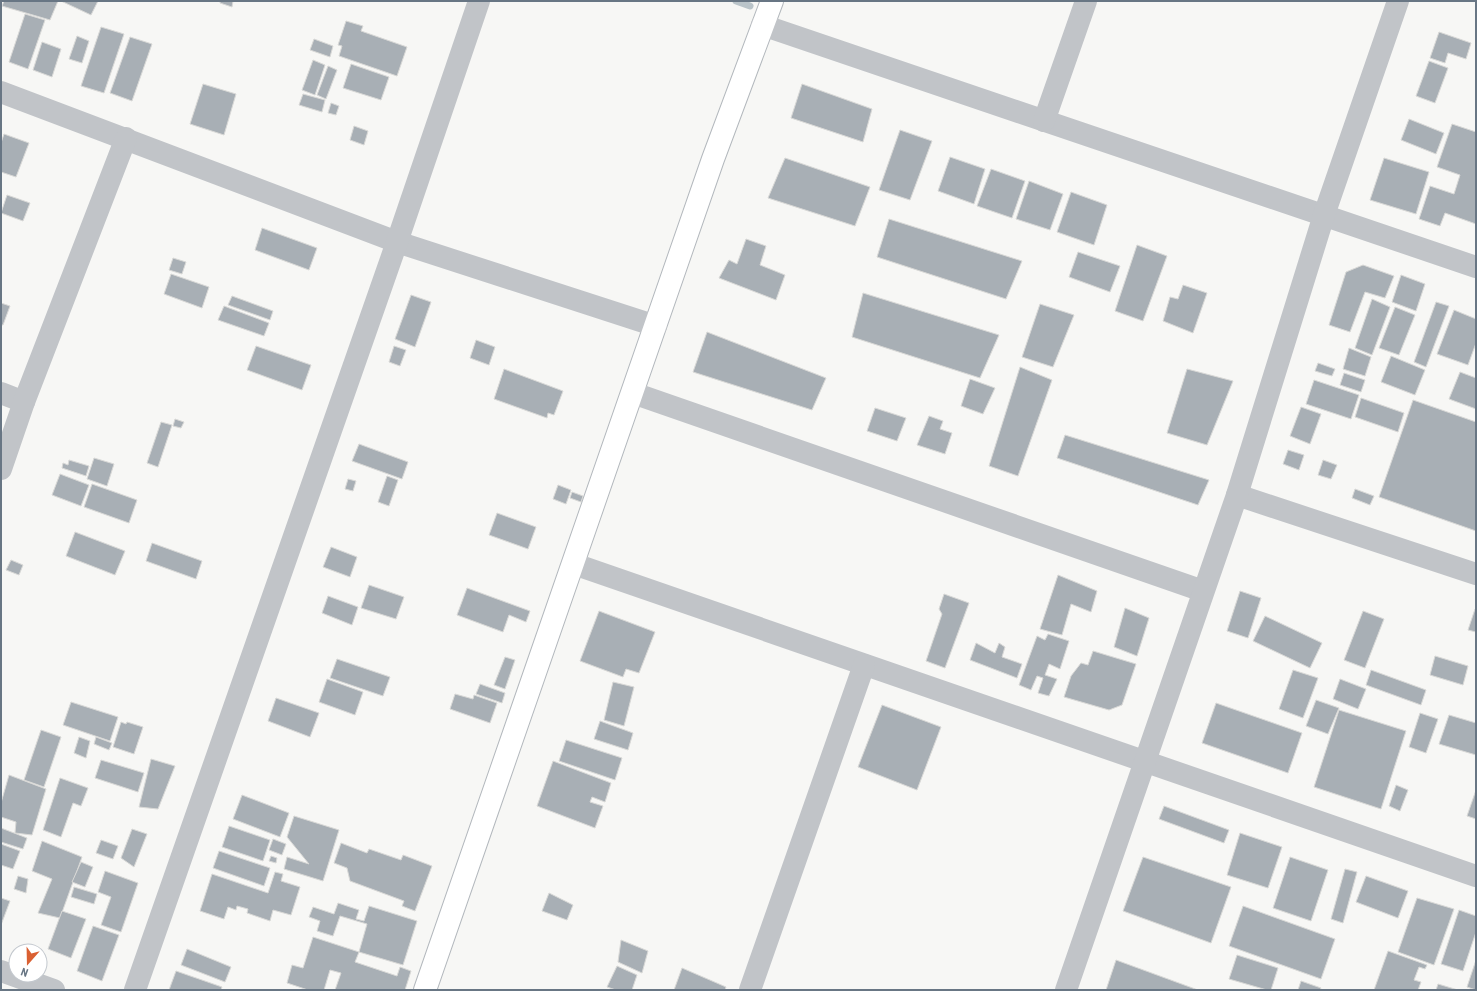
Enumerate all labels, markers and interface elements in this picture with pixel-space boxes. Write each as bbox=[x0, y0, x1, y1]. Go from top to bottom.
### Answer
north arrow bbox=[8, 943, 48, 983]
text: N bbox=[19, 965, 30, 979]

